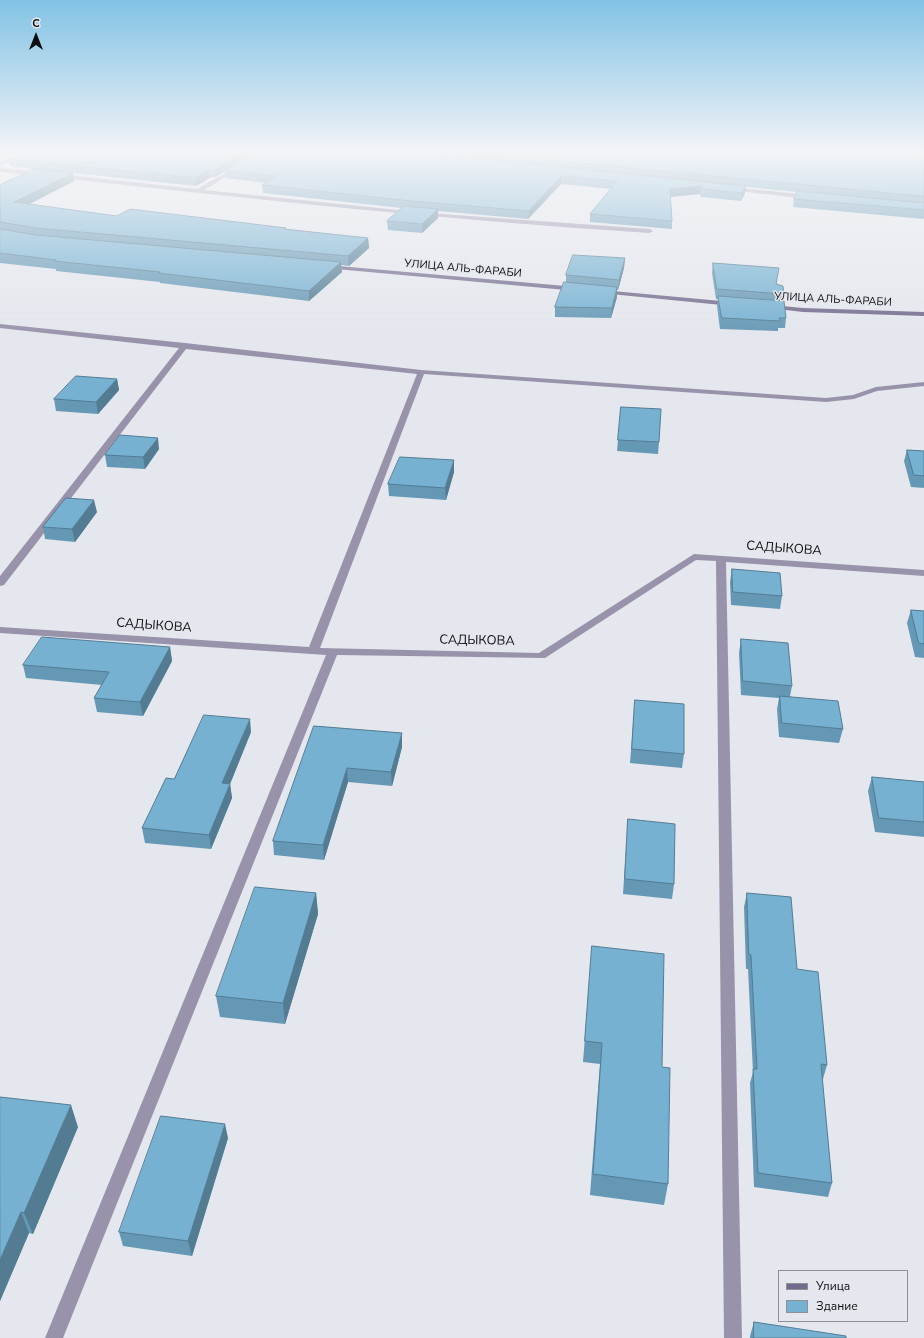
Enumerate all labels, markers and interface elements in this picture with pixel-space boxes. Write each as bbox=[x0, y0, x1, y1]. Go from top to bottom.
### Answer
north arrow bbox=[16, 16, 56, 56]
text: С bbox=[32, 16, 40, 31]
street label: УЛИЦА АЛЬ-ФАРАБИ bbox=[404, 257, 522, 281]
street label: УЛИЦА АЛЬ-ФАРАБИ bbox=[774, 290, 892, 310]
street label: САДЫКОВА bbox=[746, 539, 822, 559]
street label: САДЫКОВА bbox=[116, 616, 192, 636]
street label: САДЫКОВА bbox=[439, 633, 515, 649]
legend bbox=[778, 1270, 908, 1322]
text: Улица bbox=[816, 1278, 850, 1294]
text: Здание bbox=[816, 1298, 858, 1314]

